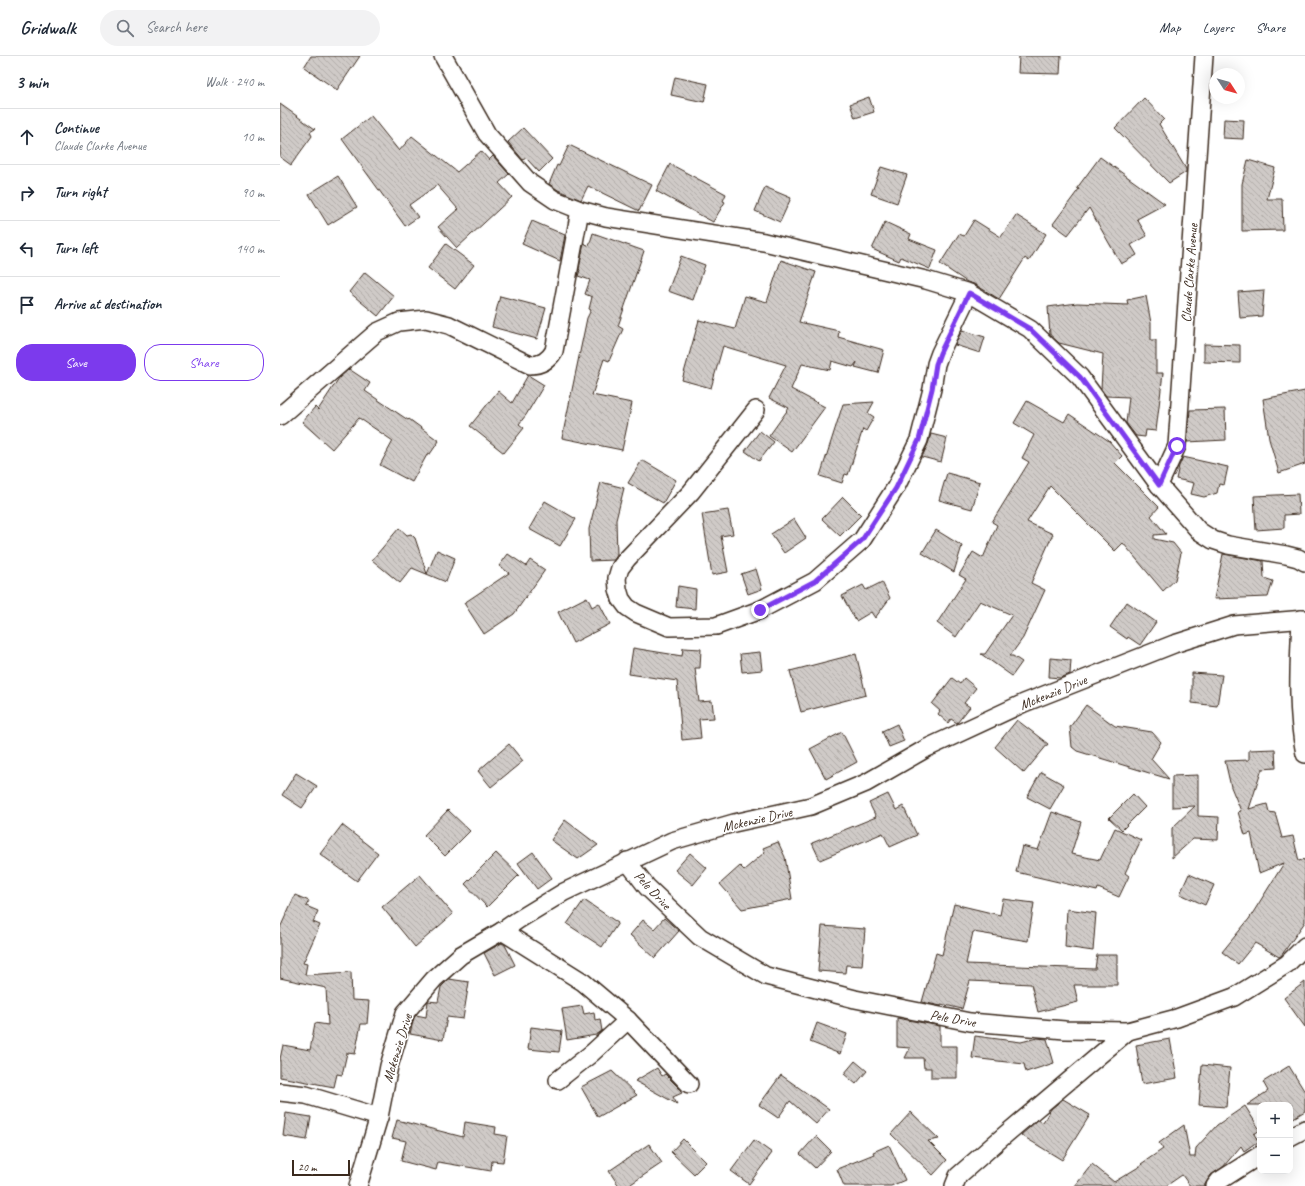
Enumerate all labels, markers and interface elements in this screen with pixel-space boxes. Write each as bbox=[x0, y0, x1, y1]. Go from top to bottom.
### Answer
search box bbox=[100, 10, 380, 46]
text: Gridwalk bbox=[20, 16, 76, 40]
icon: search bbox=[114, 17, 136, 39]
text: Search here bbox=[146, 18, 207, 37]
text: Map bbox=[1159, 19, 1181, 36]
text: Layers bbox=[1203, 19, 1234, 36]
text: Share bbox=[1256, 19, 1285, 36]
north arrow bbox=[1209, 68, 1245, 104]
text: 3 min bbox=[16, 72, 49, 93]
text: Walk · 240 m bbox=[205, 74, 264, 90]
text: Continue bbox=[54, 119, 99, 138]
icon: ahead bbox=[16, 126, 38, 148]
text: 10 m bbox=[242, 129, 264, 145]
text: Claude Clarke Avenue bbox=[54, 138, 146, 154]
icon: right bbox=[16, 182, 38, 204]
text: Turn right bbox=[54, 183, 107, 202]
text: 90 m bbox=[242, 185, 264, 201]
street label: Claude Clarke Avenue bbox=[1178, 222, 1202, 323]
icon: left bbox=[16, 238, 38, 260]
text: Turn left bbox=[54, 239, 97, 258]
text: 140 m bbox=[236, 241, 264, 257]
icon: arrive bbox=[16, 294, 38, 316]
text: Arrive at destination bbox=[54, 295, 161, 314]
button: Save bbox=[16, 344, 136, 381]
button: Share bbox=[144, 344, 264, 381]
route start bbox=[1168, 437, 1186, 455]
route end bbox=[751, 601, 769, 619]
street label: Mckenzie Drive bbox=[1017, 671, 1091, 714]
street label: Mckenzie Drive bbox=[721, 803, 795, 836]
street label: Pele Drive bbox=[631, 868, 676, 914]
street label: Pele Drive bbox=[929, 1006, 979, 1031]
street label: Mckenzie Drive bbox=[379, 1010, 416, 1085]
map controls bbox=[1257, 1102, 1293, 1174]
button: + bbox=[1257, 1102, 1293, 1138]
button: − bbox=[1257, 1138, 1293, 1174]
scale bar bbox=[292, 1158, 350, 1177]
text: 20 m bbox=[298, 1160, 317, 1174]

